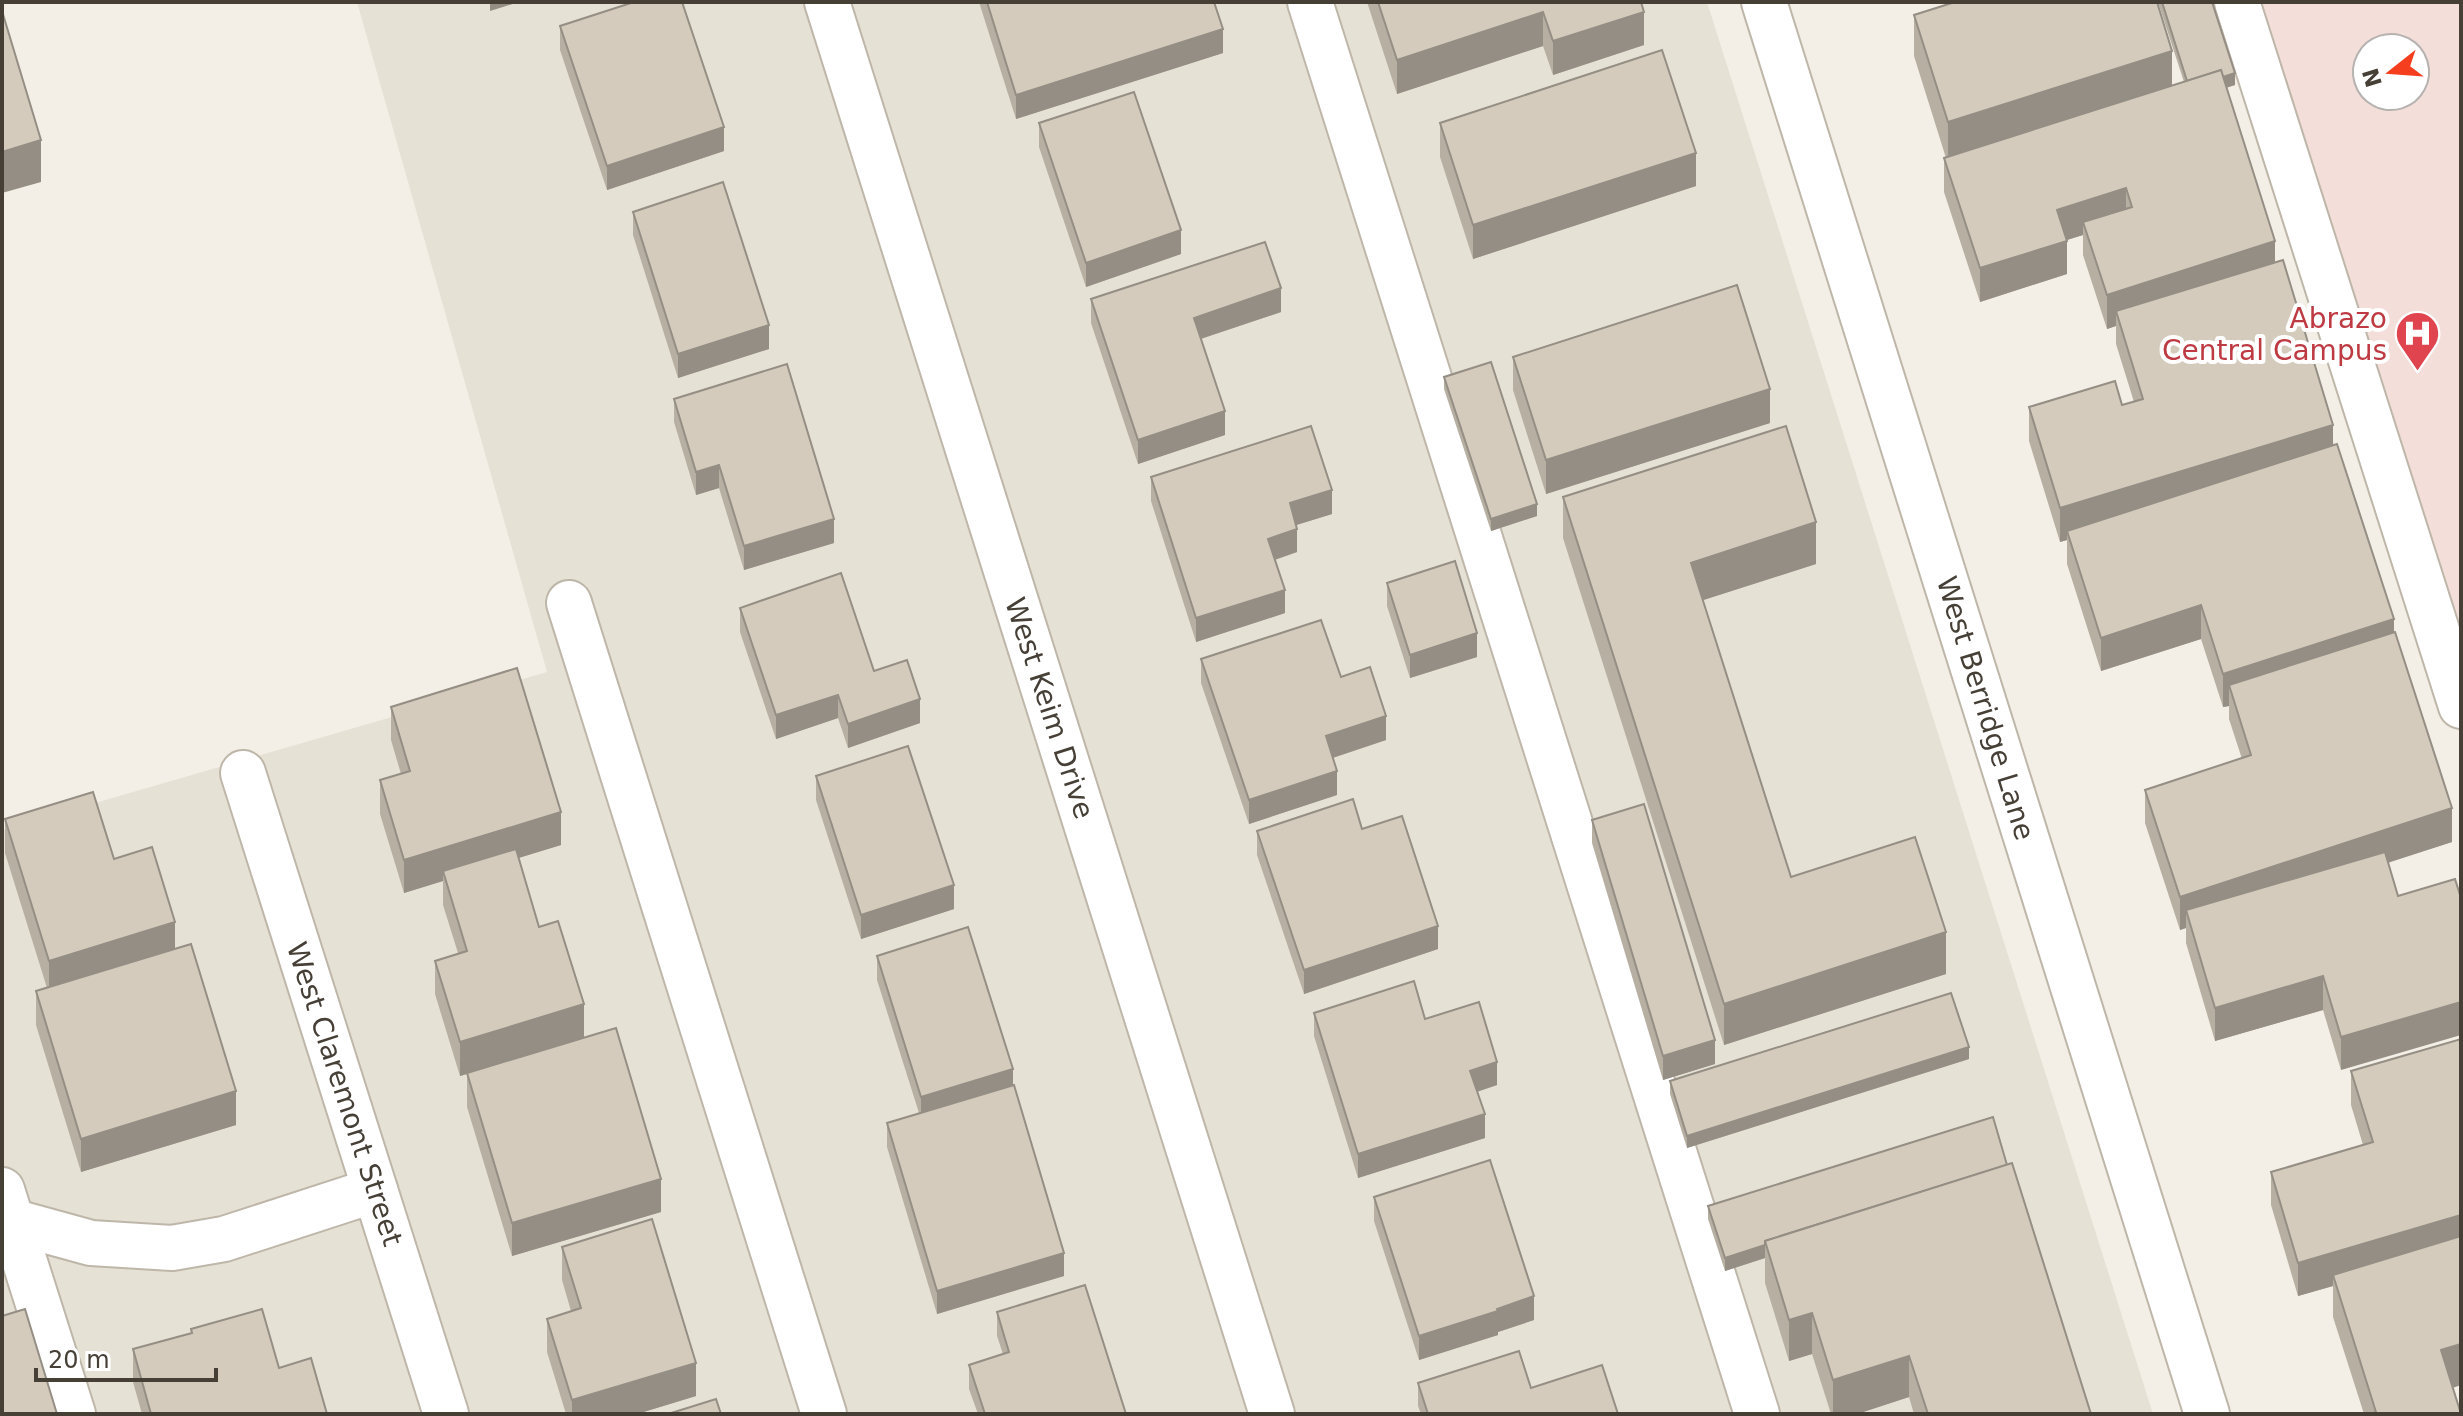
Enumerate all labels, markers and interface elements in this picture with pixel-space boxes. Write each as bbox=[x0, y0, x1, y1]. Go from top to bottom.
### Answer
north arrow bbox=[2351, 32, 2431, 112]
text: N bbox=[2358, 65, 2387, 90]
place label: Abrazo Central Campus bbox=[2162, 302, 2387, 367]
hospital icon: Abrazo Central Campus bbox=[2394, 310, 2442, 373]
street label: West Berridge Lane bbox=[1930, 572, 2041, 844]
street label: West Keim Drive bbox=[998, 593, 1101, 823]
street label: West Claremont Street bbox=[280, 938, 409, 1250]
scale bar bbox=[36, 1332, 216, 1382]
text: 20 m bbox=[48, 1346, 110, 1374]

